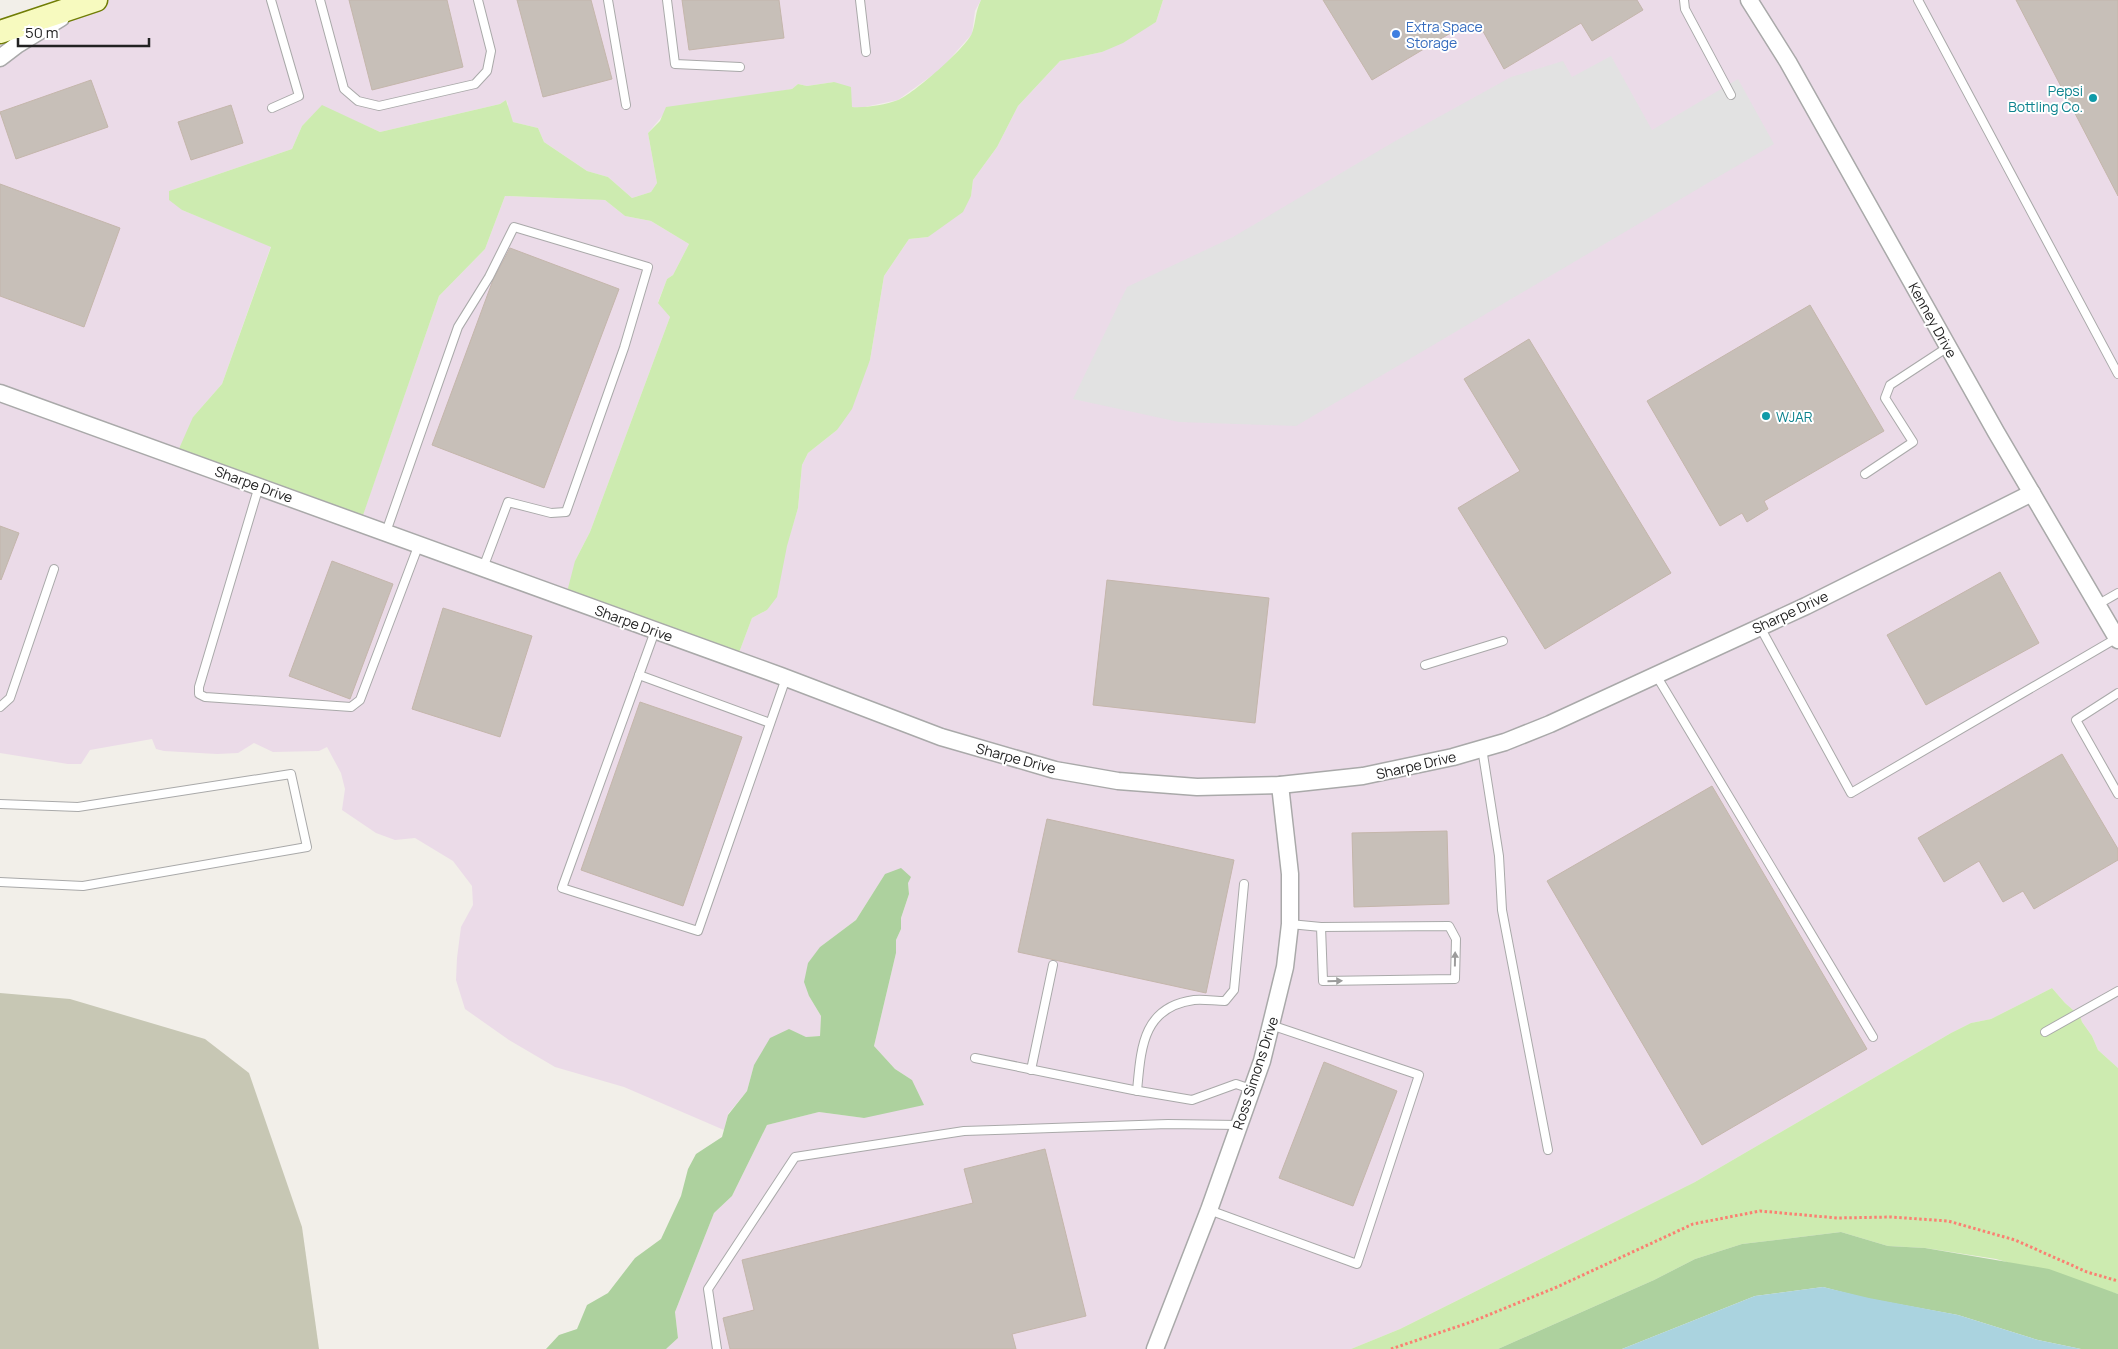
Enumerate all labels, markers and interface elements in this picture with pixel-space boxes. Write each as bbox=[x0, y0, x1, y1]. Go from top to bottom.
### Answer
scale bar bbox=[18, 15, 149, 47]
place label: Extra Space Storage bbox=[1406, 17, 1483, 52]
text: 50 m bbox=[25, 22, 59, 43]
marker: Extra Space Storage bbox=[1390, 28, 1402, 40]
place label: Pepsi Bottling Co. bbox=[2008, 81, 2083, 116]
marker: Pepsi Bottling Co. bbox=[2087, 92, 2099, 104]
street label: Kenney Drive bbox=[1905, 279, 1961, 361]
place label: WJAR bbox=[1776, 407, 1813, 426]
marker: WJAR bbox=[1760, 410, 1772, 422]
street label: Sharpe Drive bbox=[212, 461, 296, 507]
street label: Sharpe Drive bbox=[1749, 586, 1831, 638]
street label: Sharpe Drive bbox=[592, 600, 676, 646]
street label: Sharpe Drive bbox=[974, 738, 1058, 778]
street label: Sharpe Drive bbox=[1374, 747, 1458, 783]
one-way arrow bbox=[1451, 951, 1459, 967]
one-way arrow bbox=[1327, 977, 1343, 985]
street label: Ross Simons Drive bbox=[1228, 1014, 1282, 1132]

